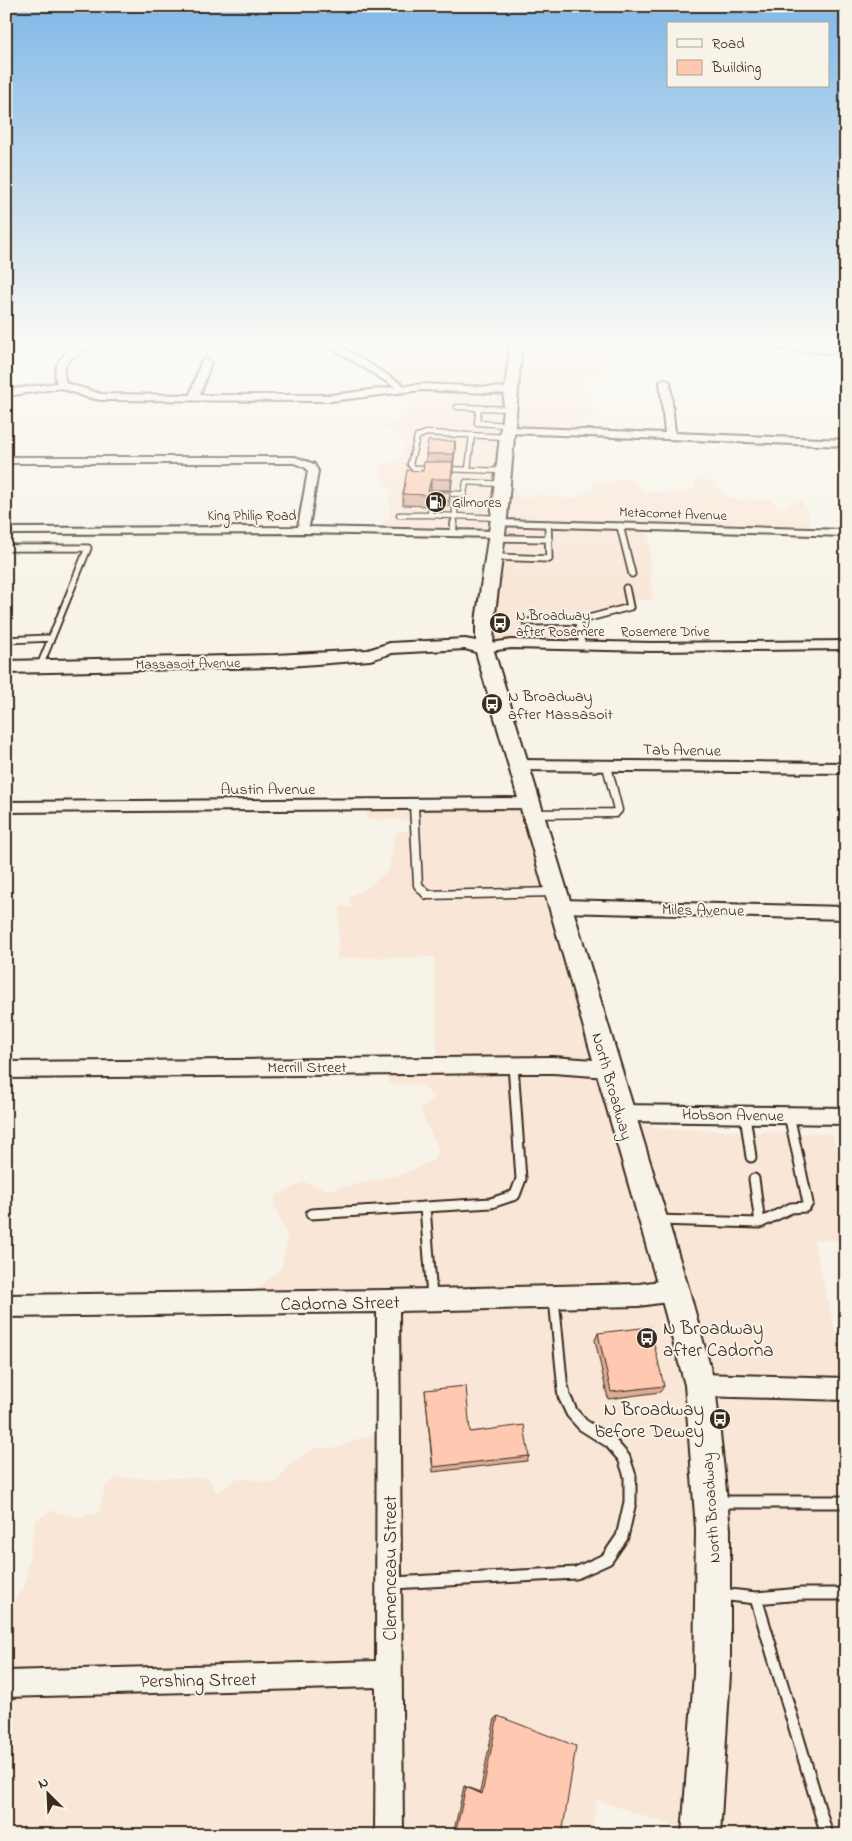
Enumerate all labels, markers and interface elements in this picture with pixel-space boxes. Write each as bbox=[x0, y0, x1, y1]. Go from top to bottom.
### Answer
legend bbox=[667, 22, 830, 88]
text: Road bbox=[712, 33, 745, 55]
text: Building bbox=[711, 57, 761, 80]
fuel station icon: Gilmores bbox=[424, 490, 448, 514]
place label: Gilmores bbox=[452, 493, 502, 514]
street label: Metacomet Avenue bbox=[619, 502, 728, 527]
street label: King Philip Road bbox=[208, 506, 297, 528]
place label: N Broadway after Rosemere bbox=[516, 606, 605, 643]
bus stop icon: N Broadway after Rosemere bbox=[488, 611, 512, 635]
street label: Rosemere Drive bbox=[621, 622, 710, 643]
street label: Massasoit Avenue bbox=[135, 653, 241, 676]
place label: N Broadway after Massasoit bbox=[508, 685, 614, 727]
bus stop icon: N Broadway after Massasoit bbox=[480, 692, 504, 716]
street label: Tab Avenue bbox=[643, 738, 722, 764]
street label: Austin Avenue bbox=[220, 778, 316, 802]
street label: Miles Avenue bbox=[662, 898, 745, 924]
street label: North Broadway bbox=[584, 1030, 638, 1143]
street label: Merrill Street bbox=[267, 1056, 347, 1080]
street label: Hobson Avenue bbox=[682, 1103, 785, 1129]
street label: Cadorna Street bbox=[280, 1290, 401, 1319]
place label: N Broadway after Cadorna bbox=[663, 1316, 774, 1365]
bus stop icon: N Broadway after Cadorna bbox=[635, 1326, 659, 1350]
place label: N Broadway before Dewey bbox=[595, 1397, 704, 1447]
bus stop icon: N Broadway before Dewey bbox=[708, 1407, 732, 1431]
street label: North Broadway bbox=[696, 1452, 728, 1564]
street label: Clemenceau Street bbox=[378, 1495, 405, 1641]
street label: Pershing Street bbox=[139, 1667, 257, 1698]
north arrow bbox=[22, 1768, 72, 1818]
text: N bbox=[35, 1772, 52, 1795]

